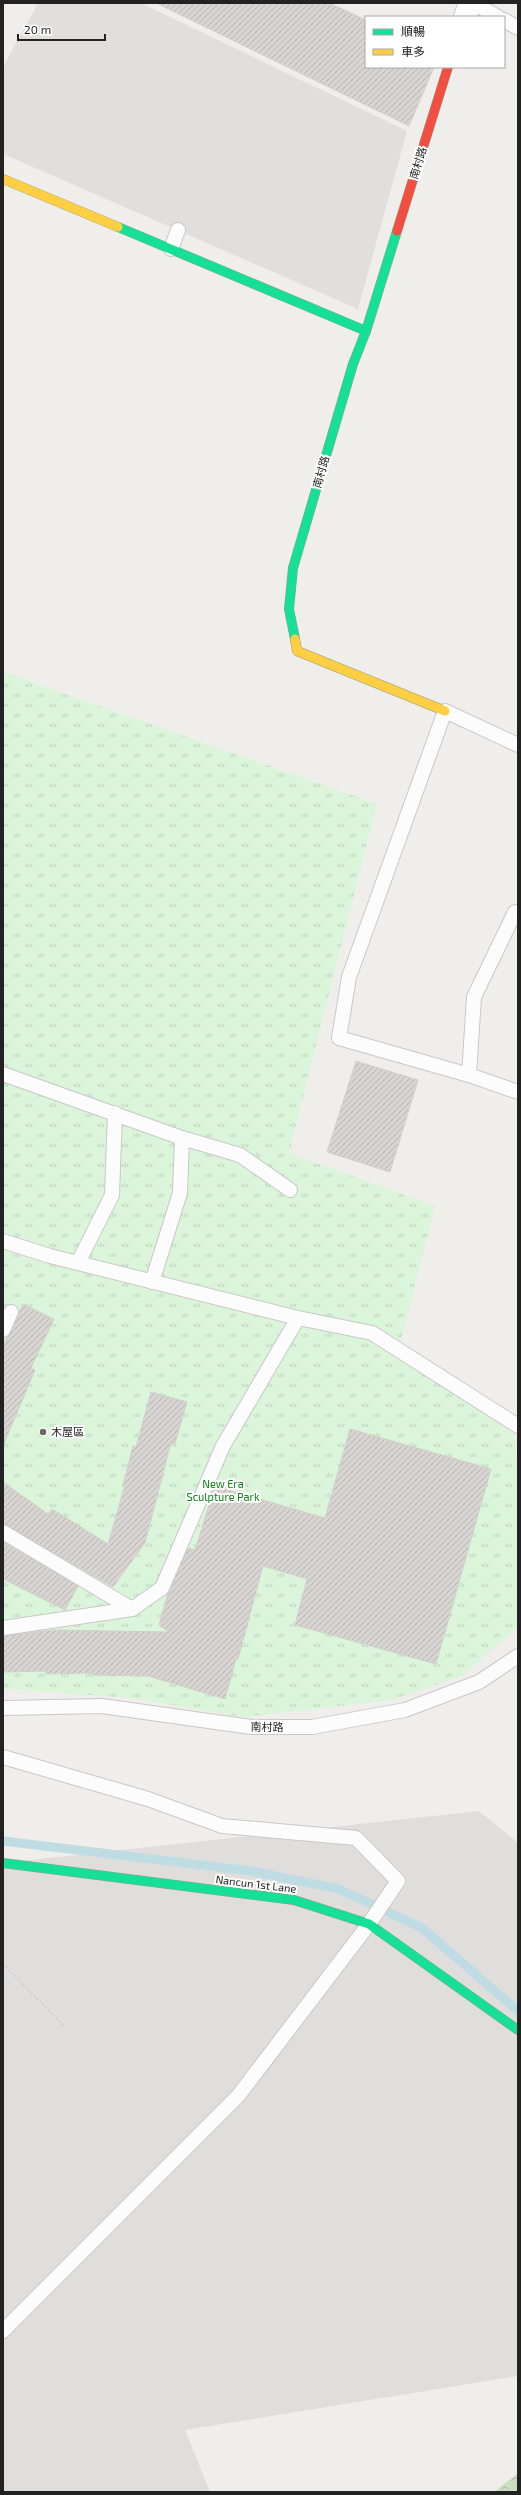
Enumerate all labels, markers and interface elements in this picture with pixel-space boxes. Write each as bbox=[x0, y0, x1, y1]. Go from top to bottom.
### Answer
scale bar bbox=[18, 16, 105, 42]
legend bbox=[365, 16, 505, 68]
text: 20 m bbox=[24, 22, 51, 36]
text: 順暢 bbox=[401, 24, 425, 38]
text: 車多 bbox=[401, 44, 425, 58]
street label: 南村路 bbox=[406, 145, 429, 181]
street label: 南村路 bbox=[310, 454, 331, 490]
place label: 木屋區 bbox=[51, 1425, 84, 1438]
marker: 木屋區 bbox=[38, 1427, 48, 1437]
park label: New Era Sculpture Park bbox=[186, 1477, 260, 1503]
street label: 南村路 bbox=[250, 1720, 284, 1733]
street label: Nancun 1st Lane bbox=[215, 1872, 297, 1895]

